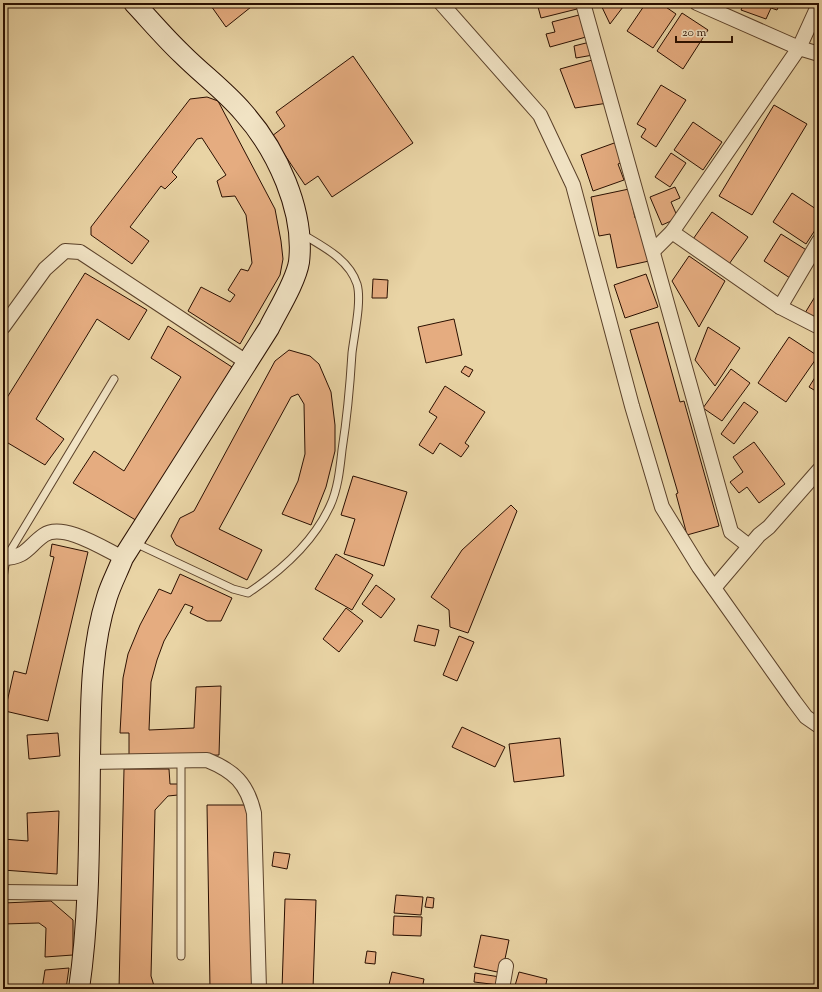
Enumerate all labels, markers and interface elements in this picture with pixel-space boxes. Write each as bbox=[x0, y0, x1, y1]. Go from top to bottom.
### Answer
scale bar bbox=[676, 18, 732, 44]
text: 20 m bbox=[682, 24, 707, 42]

